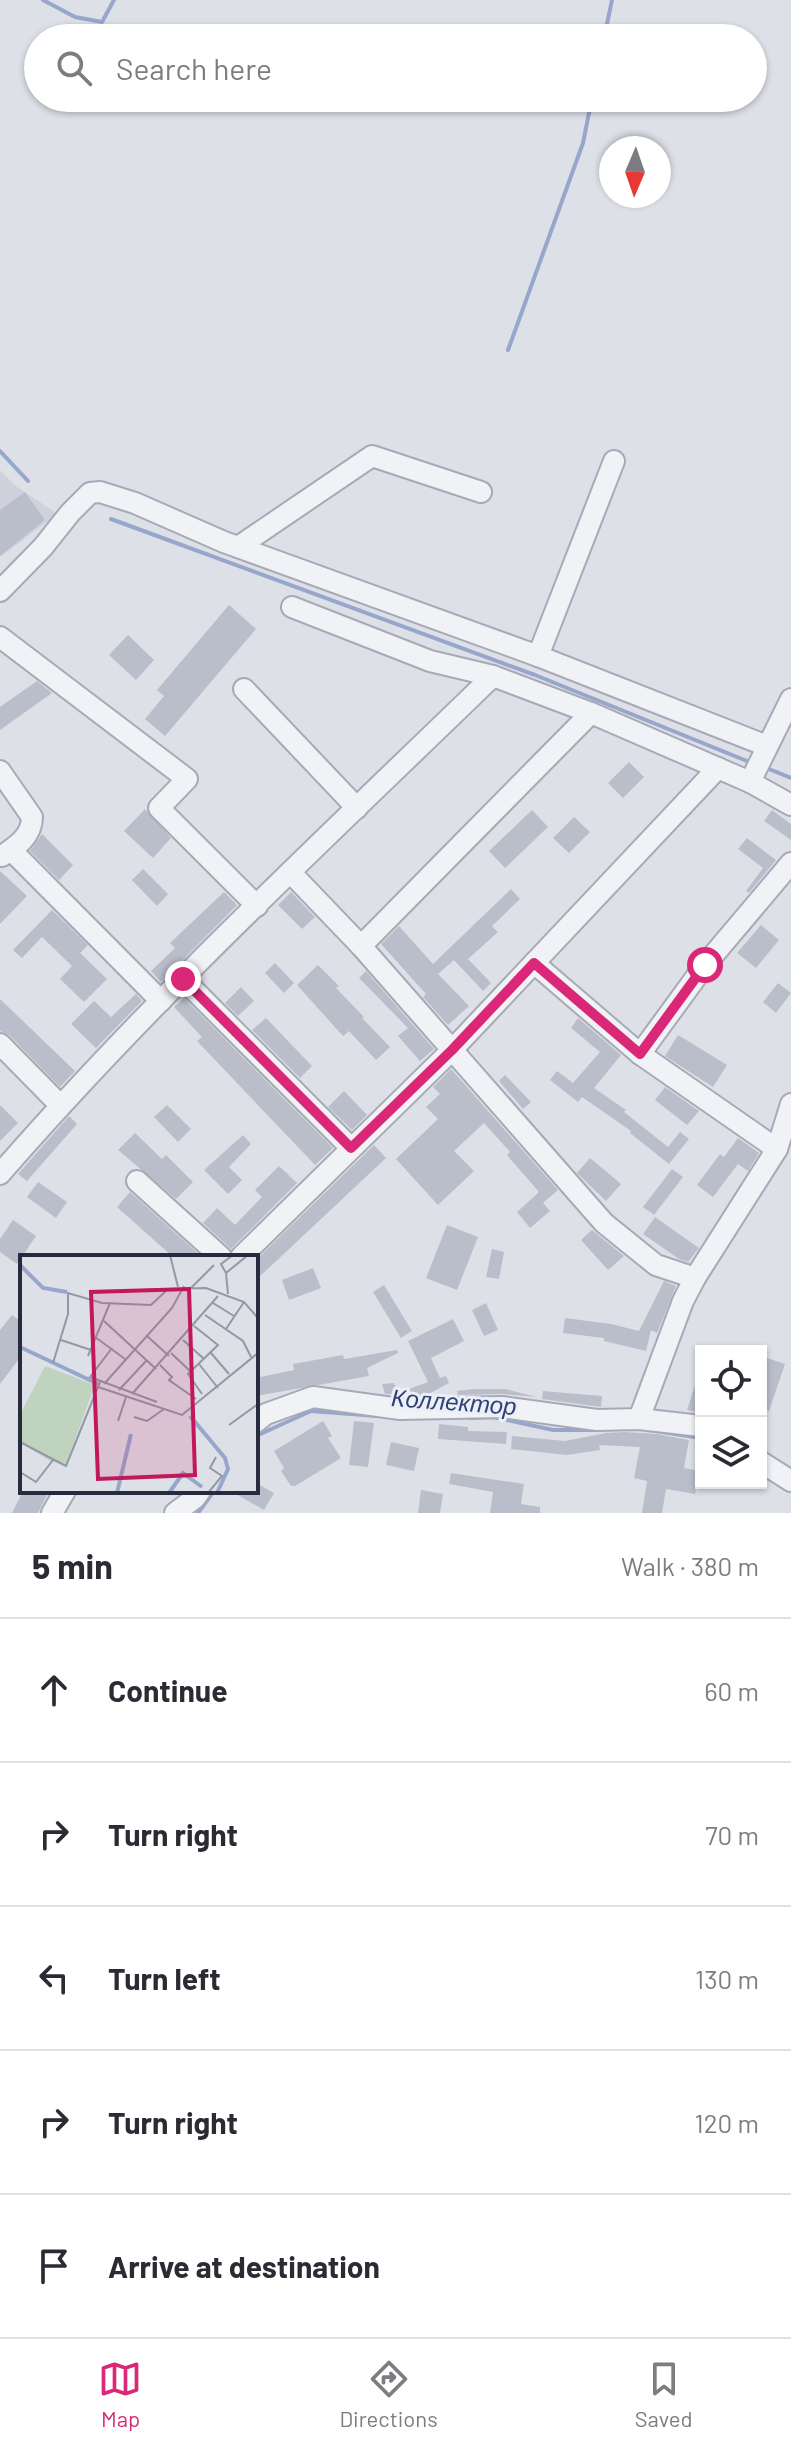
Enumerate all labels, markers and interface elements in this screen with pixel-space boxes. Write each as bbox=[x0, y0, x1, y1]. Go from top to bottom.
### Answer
search box bbox=[24, 24, 767, 112]
icon: search bbox=[52, 46, 96, 90]
text: Search here bbox=[116, 50, 272, 86]
north arrow bbox=[599, 136, 671, 208]
route start bbox=[687, 947, 723, 983]
route end bbox=[165, 961, 201, 997]
inset map bbox=[20, 1255, 258, 1493]
map controls bbox=[695, 1345, 767, 1489]
button: locate bbox=[695, 1345, 767, 1417]
water label: Коллектор bbox=[390, 1382, 518, 1420]
button: layers bbox=[695, 1417, 767, 1489]
text: 5 min bbox=[32, 1545, 113, 1586]
text: Walk · 380 m bbox=[621, 1550, 759, 1581]
icon: ahead bbox=[32, 1668, 76, 1712]
text: Continue bbox=[108, 1672, 228, 1708]
text: 60 m bbox=[704, 1675, 759, 1706]
icon: right bbox=[32, 1812, 76, 1856]
text: Turn right bbox=[108, 1816, 238, 1852]
text: 70 m bbox=[705, 1819, 759, 1850]
icon: left bbox=[32, 1956, 76, 2000]
text: Turn left bbox=[108, 1960, 221, 1996]
text: 130 m bbox=[695, 1963, 759, 1994]
icon: right bbox=[32, 2100, 76, 2144]
text: Turn right bbox=[108, 2104, 238, 2140]
text: 120 m bbox=[695, 2107, 759, 2138]
icon: arrive bbox=[32, 2244, 76, 2288]
text: Arrive at destination bbox=[108, 2248, 380, 2284]
tab: Map bbox=[98, 2357, 142, 2431]
tab: Directions bbox=[339, 2357, 438, 2431]
tab: Saved bbox=[635, 2357, 692, 2431]

